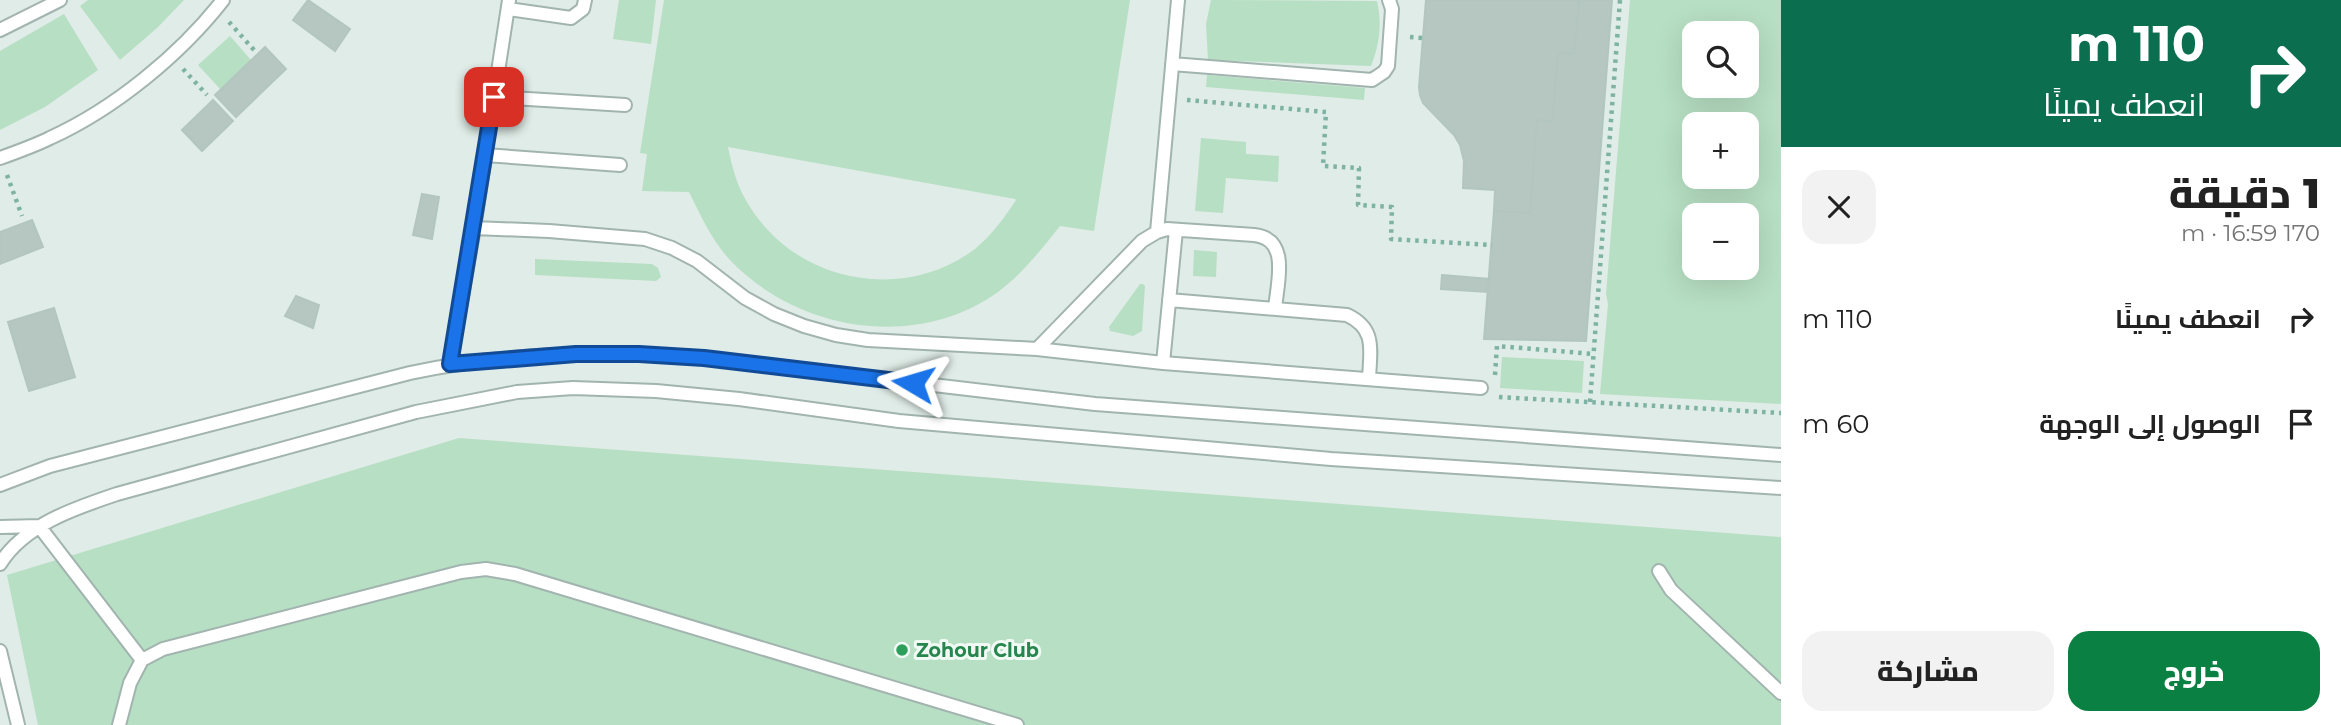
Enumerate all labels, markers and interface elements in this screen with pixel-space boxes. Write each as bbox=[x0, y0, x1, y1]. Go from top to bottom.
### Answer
text: 110 m bbox=[2068, 14, 2205, 73]
map controls bbox=[1682, 21, 1759, 280]
button: search bbox=[1682, 21, 1759, 98]
icon: right bbox=[2229, 28, 2320, 119]
pin bbox=[464, 67, 524, 127]
icon: arrive bbox=[475, 78, 513, 116]
text: انعطف يمينًا bbox=[2043, 85, 2205, 124]
button: + bbox=[1682, 112, 1759, 189]
text: 1 دقيقة bbox=[2169, 167, 2320, 219]
button: close bbox=[1802, 170, 1876, 244]
button: − bbox=[1682, 203, 1759, 280]
text: 170 m · 16:59 bbox=[2181, 219, 2320, 247]
icon: right bbox=[2282, 300, 2320, 338]
text: 110 m bbox=[1802, 303, 1872, 335]
text: انعطف يمينًا bbox=[2115, 303, 2261, 335]
position arrow bbox=[876, 346, 950, 420]
icon: arrive bbox=[2282, 405, 2320, 443]
text: 60 m bbox=[1802, 408, 1869, 440]
text: الوصول إلى الوجهة bbox=[2039, 408, 2261, 440]
button: مشاركة bbox=[1802, 631, 2054, 711]
button: خروج bbox=[2068, 631, 2320, 711]
place label: Zohour Club bbox=[916, 639, 1039, 662]
marker: Zohour Club bbox=[894, 642, 910, 658]

